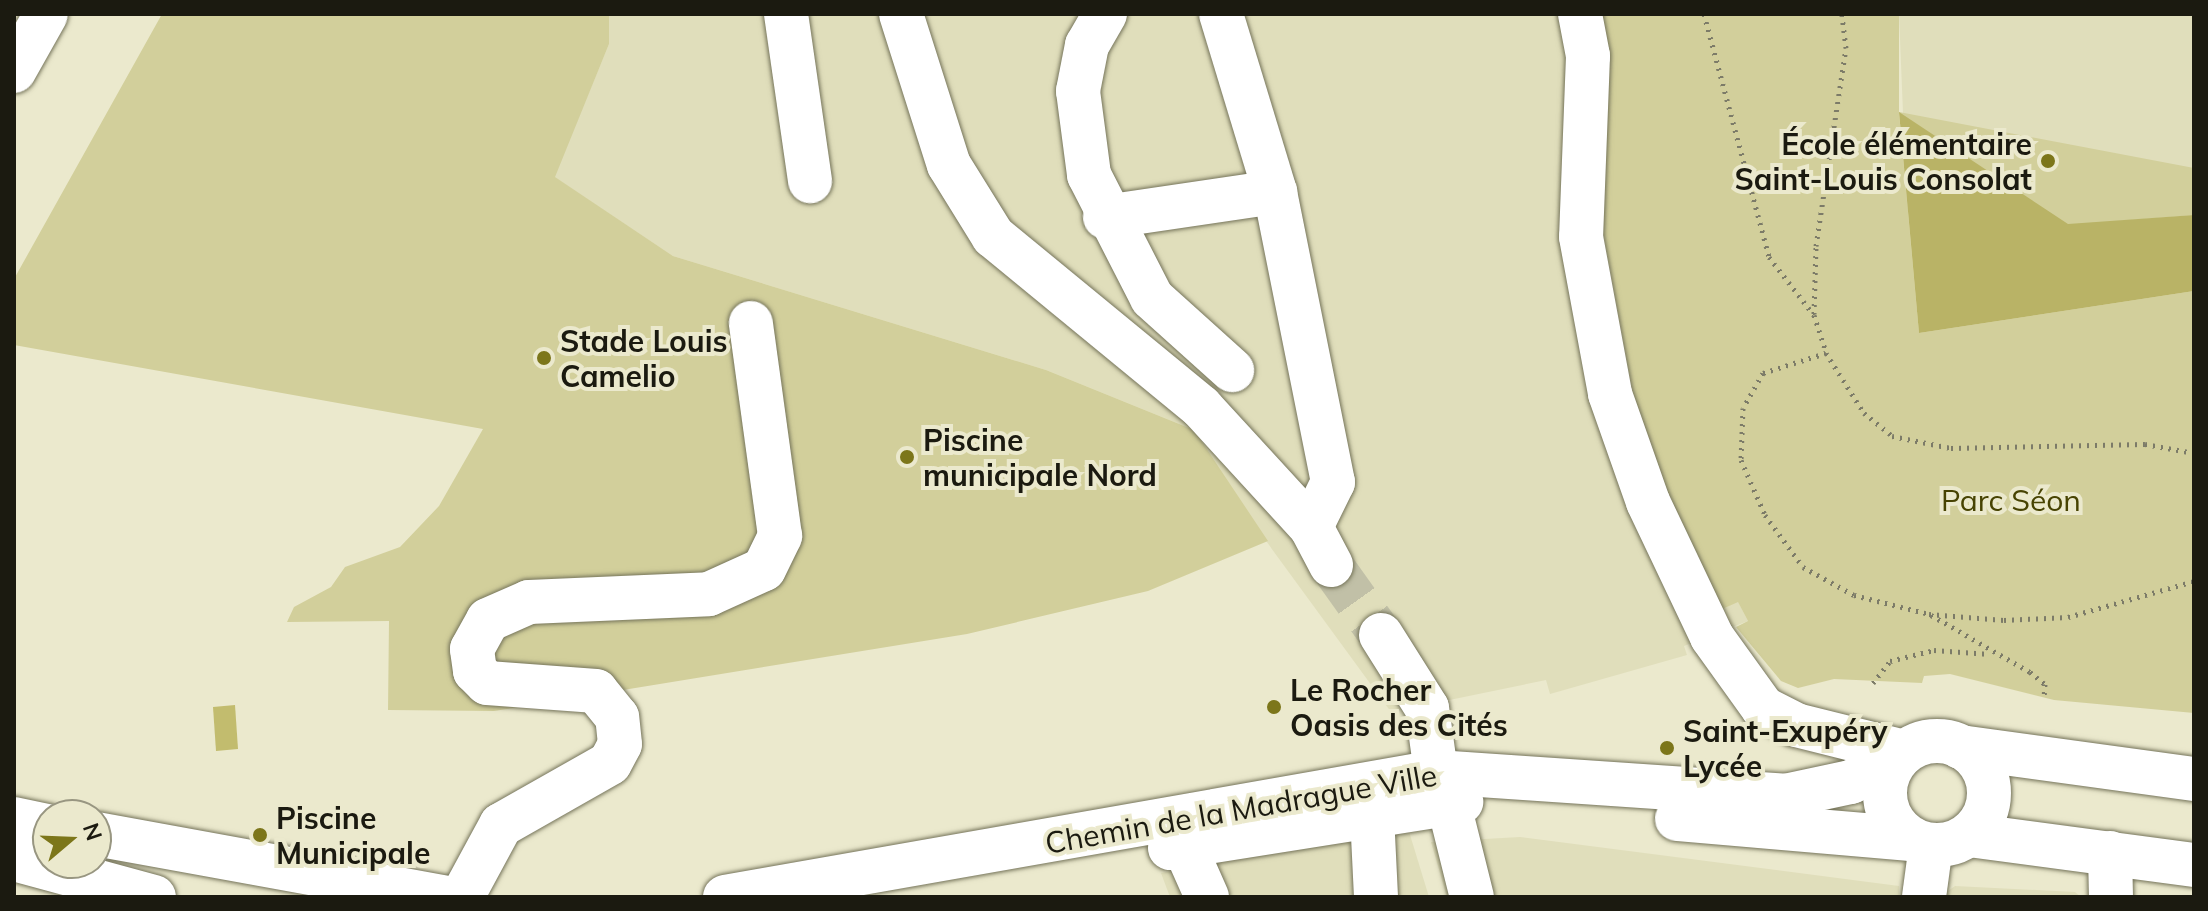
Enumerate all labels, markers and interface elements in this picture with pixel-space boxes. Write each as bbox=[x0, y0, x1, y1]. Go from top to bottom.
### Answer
place label: École élémentaire Saint-Louis Consolat bbox=[1734, 126, 2032, 196]
marker: École élémentaire Saint-Louis Consolat bbox=[2039, 152, 2057, 170]
place label: Stade Louis Camelio bbox=[560, 323, 728, 394]
marker: Stade Louis Camelio bbox=[535, 349, 553, 367]
place label: Piscine municipale Nord bbox=[923, 422, 1157, 492]
marker: Piscine municipale Nord bbox=[898, 448, 916, 466]
park label: Parc Séon bbox=[1941, 482, 2081, 518]
place label: Le Rocher Oasis des Cités bbox=[1290, 672, 1508, 742]
marker: Le Rocher Oasis des Cités bbox=[1265, 698, 1283, 716]
place label: Saint-Exupéry Lycée bbox=[1683, 713, 1887, 784]
marker: Saint-Exupéry Lycée bbox=[1658, 739, 1676, 757]
street label: Chemin de la Madrague Ville bbox=[1042, 757, 1440, 861]
north arrow bbox=[32, 799, 112, 879]
place label: Piscine Municipale bbox=[276, 800, 430, 870]
text: N bbox=[77, 819, 109, 844]
marker: Piscine Municipale bbox=[251, 826, 269, 844]

